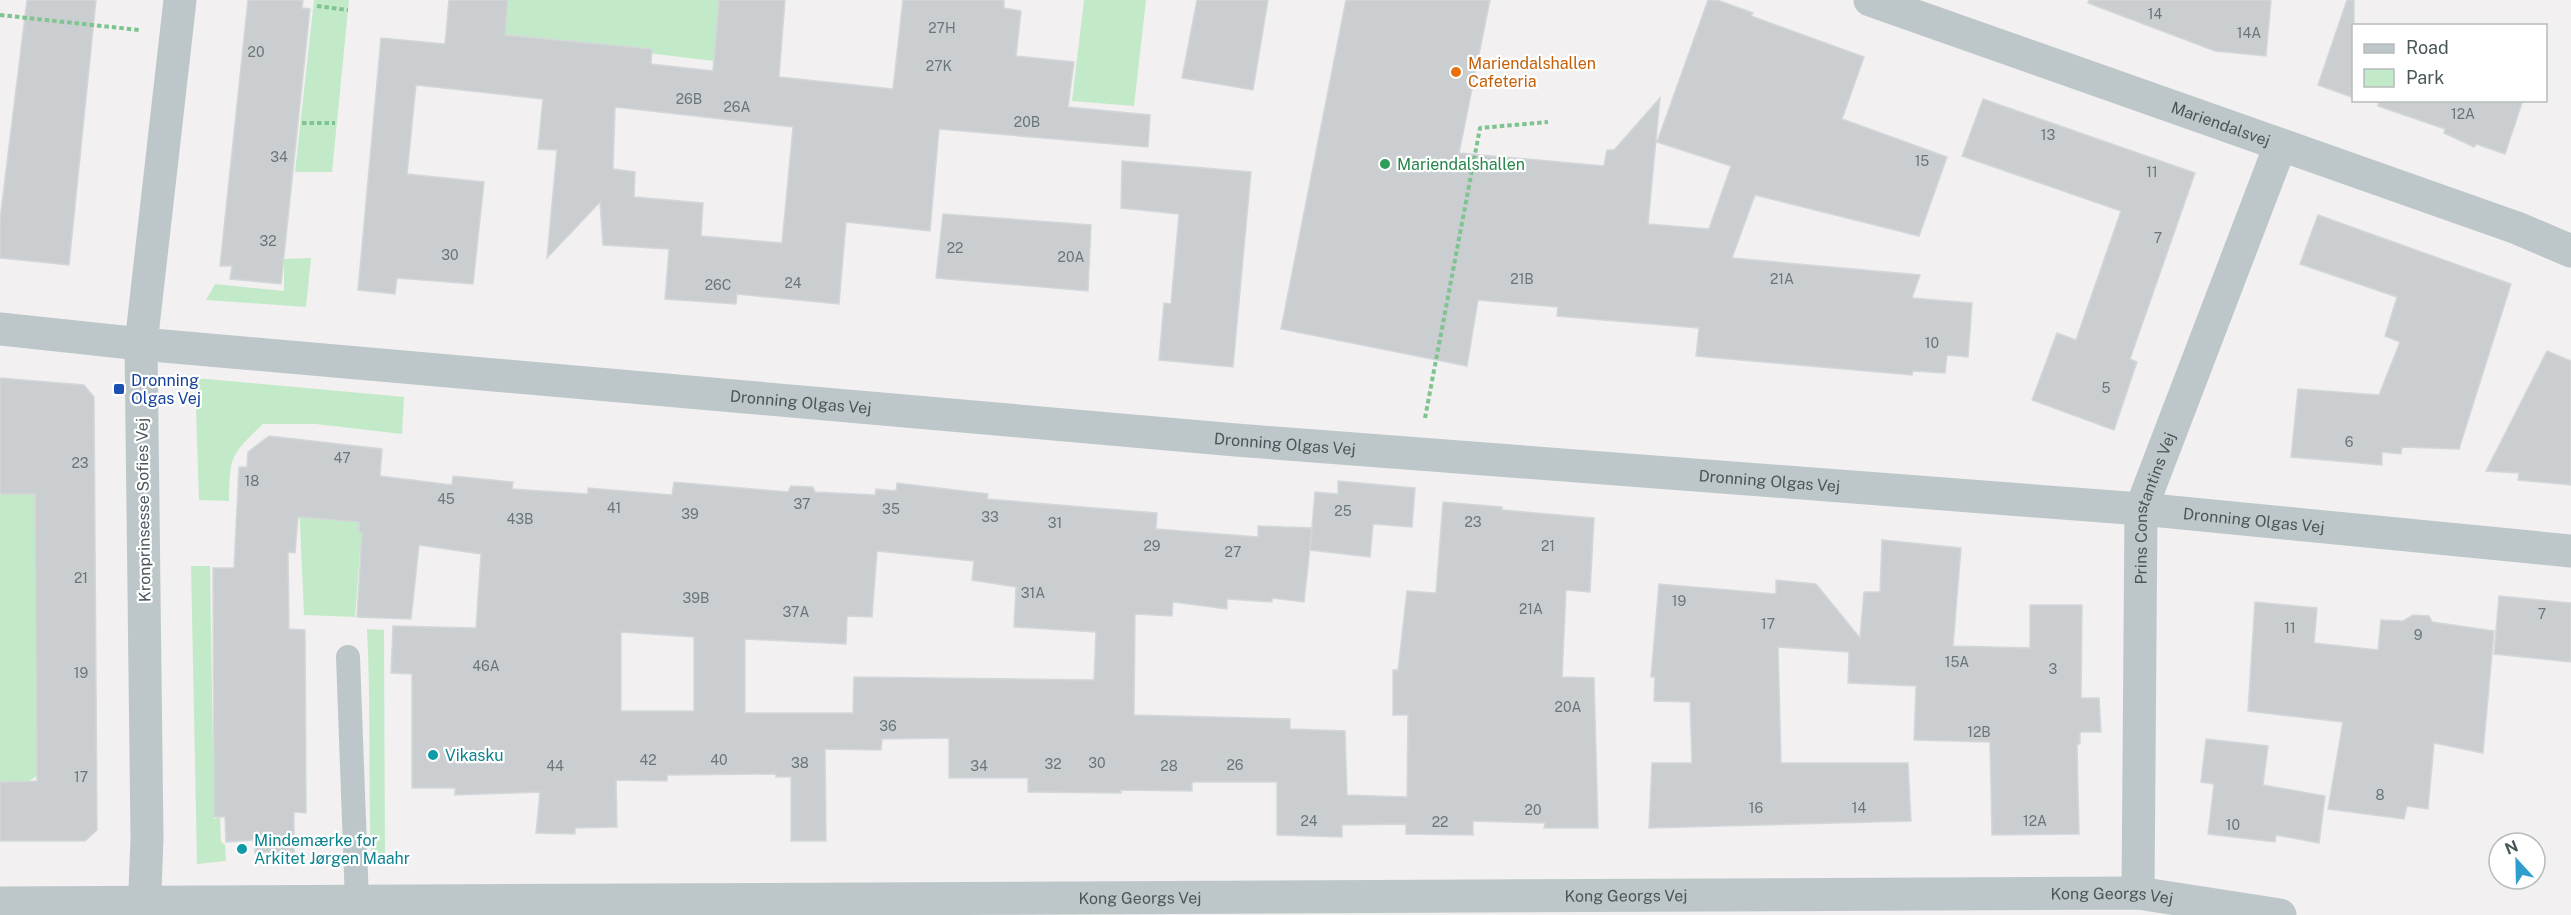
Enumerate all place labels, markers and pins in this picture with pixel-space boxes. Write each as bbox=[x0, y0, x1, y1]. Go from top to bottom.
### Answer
place label: Mariendalshallen Cafeteria bbox=[1468, 54, 1596, 91]
marker: Mariendalshallen Cafeteria bbox=[1449, 65, 1463, 79]
place label: Mariendalshallen bbox=[1397, 155, 1525, 174]
marker: Mariendalshallen bbox=[1378, 157, 1392, 171]
place label: Dronning Olgas Vej bbox=[131, 371, 201, 408]
marker: Dronning Olgas Vej bbox=[112, 382, 126, 396]
place label: Vikasku bbox=[445, 746, 504, 765]
marker: Vikasku bbox=[426, 748, 440, 762]
place label: Mindemærke for Arkitet Jørgen Maahr bbox=[254, 831, 410, 868]
marker: Mindemærke for Arkitet Jørgen Maahr bbox=[235, 842, 249, 856]

